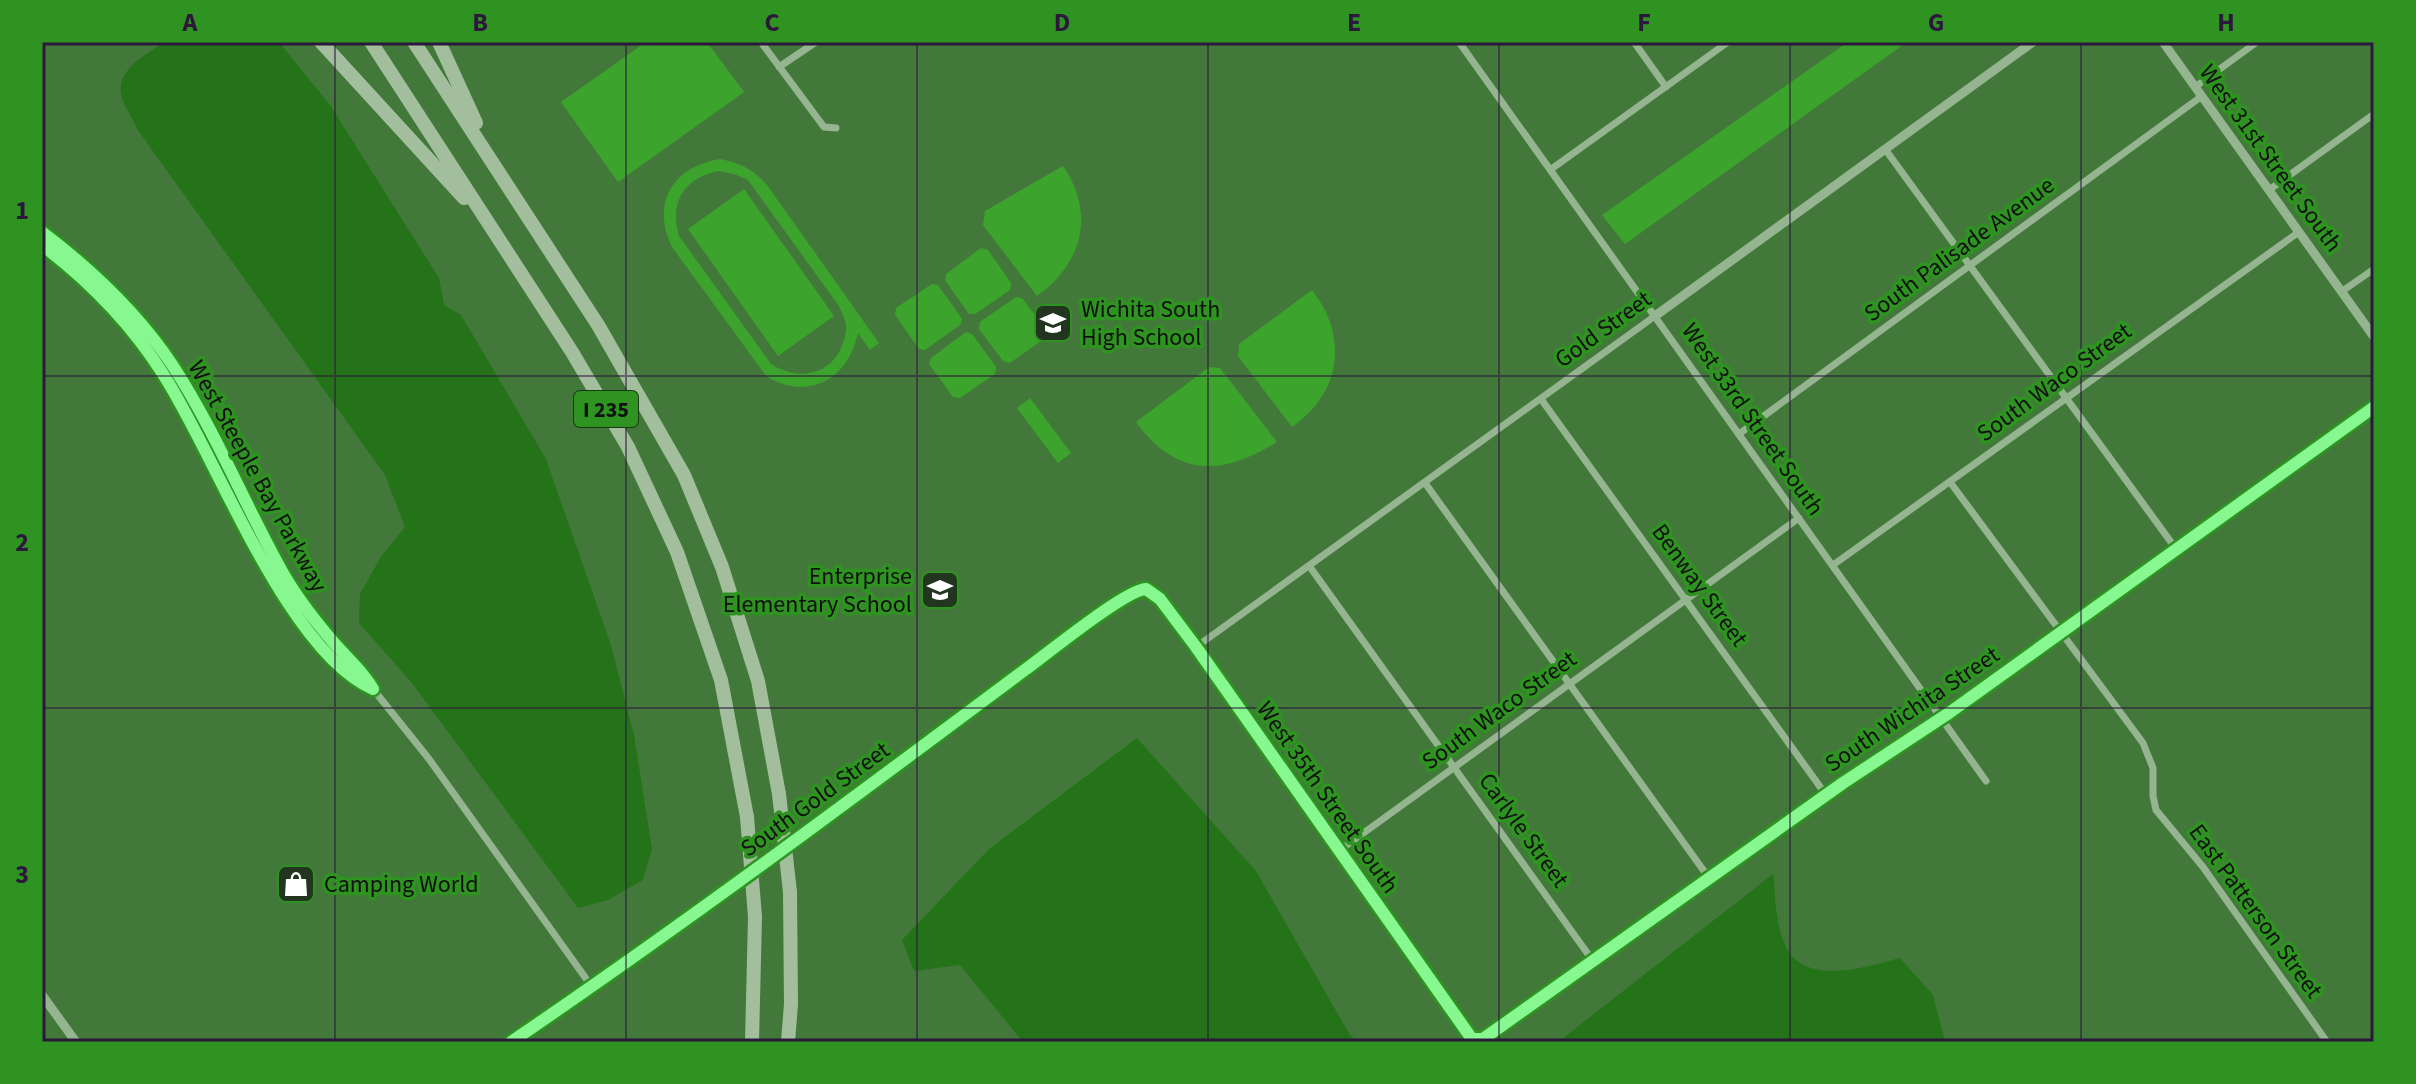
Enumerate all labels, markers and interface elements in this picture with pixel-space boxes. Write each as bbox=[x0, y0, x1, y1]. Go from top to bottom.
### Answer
text: A bbox=[182, 4, 199, 41]
text: B bbox=[472, 4, 488, 41]
text: C bbox=[764, 4, 780, 41]
text: D bbox=[1054, 4, 1070, 41]
text: E bbox=[1347, 4, 1361, 41]
text: F bbox=[1637, 4, 1651, 41]
text: G bbox=[1928, 4, 1944, 41]
text: H bbox=[2217, 4, 2235, 41]
street label: West 31st Street South bbox=[2190, 57, 2351, 259]
street label: South Palisade Avenue bbox=[1857, 168, 2062, 330]
text: 1 bbox=[15, 192, 29, 229]
street label: Gold Street bbox=[1548, 282, 1659, 377]
place label: Wichita South High School bbox=[1081, 292, 1220, 355]
school or university icon: Wichita South High School bbox=[1032, 302, 1074, 344]
street label: South Waco Street bbox=[1970, 314, 2139, 451]
street label: West 33rd Street South bbox=[1673, 316, 1832, 523]
street label: West Steeple Bay Parkway bbox=[179, 354, 336, 599]
road number: I 235 bbox=[574, 391, 638, 427]
street label: Benway Street bbox=[1643, 517, 1756, 654]
text: 2 bbox=[15, 524, 29, 561]
place label: Enterprise Elementary School bbox=[723, 559, 912, 622]
school or university icon: Enterprise Elementary School bbox=[919, 569, 961, 611]
street label: South Wichita Street bbox=[1818, 638, 2007, 781]
street label: South Waco Street bbox=[1415, 642, 1584, 779]
street label: West 35th Street South bbox=[1248, 694, 1407, 901]
street label: South Gold Street bbox=[733, 733, 897, 866]
street label: Carlyle Street bbox=[1470, 766, 1577, 895]
street label: East Patterson Street bbox=[2180, 817, 2331, 1006]
text: 3 bbox=[15, 856, 29, 893]
shop icon: Camping World bbox=[275, 863, 317, 905]
place label: Camping World bbox=[324, 867, 479, 902]

